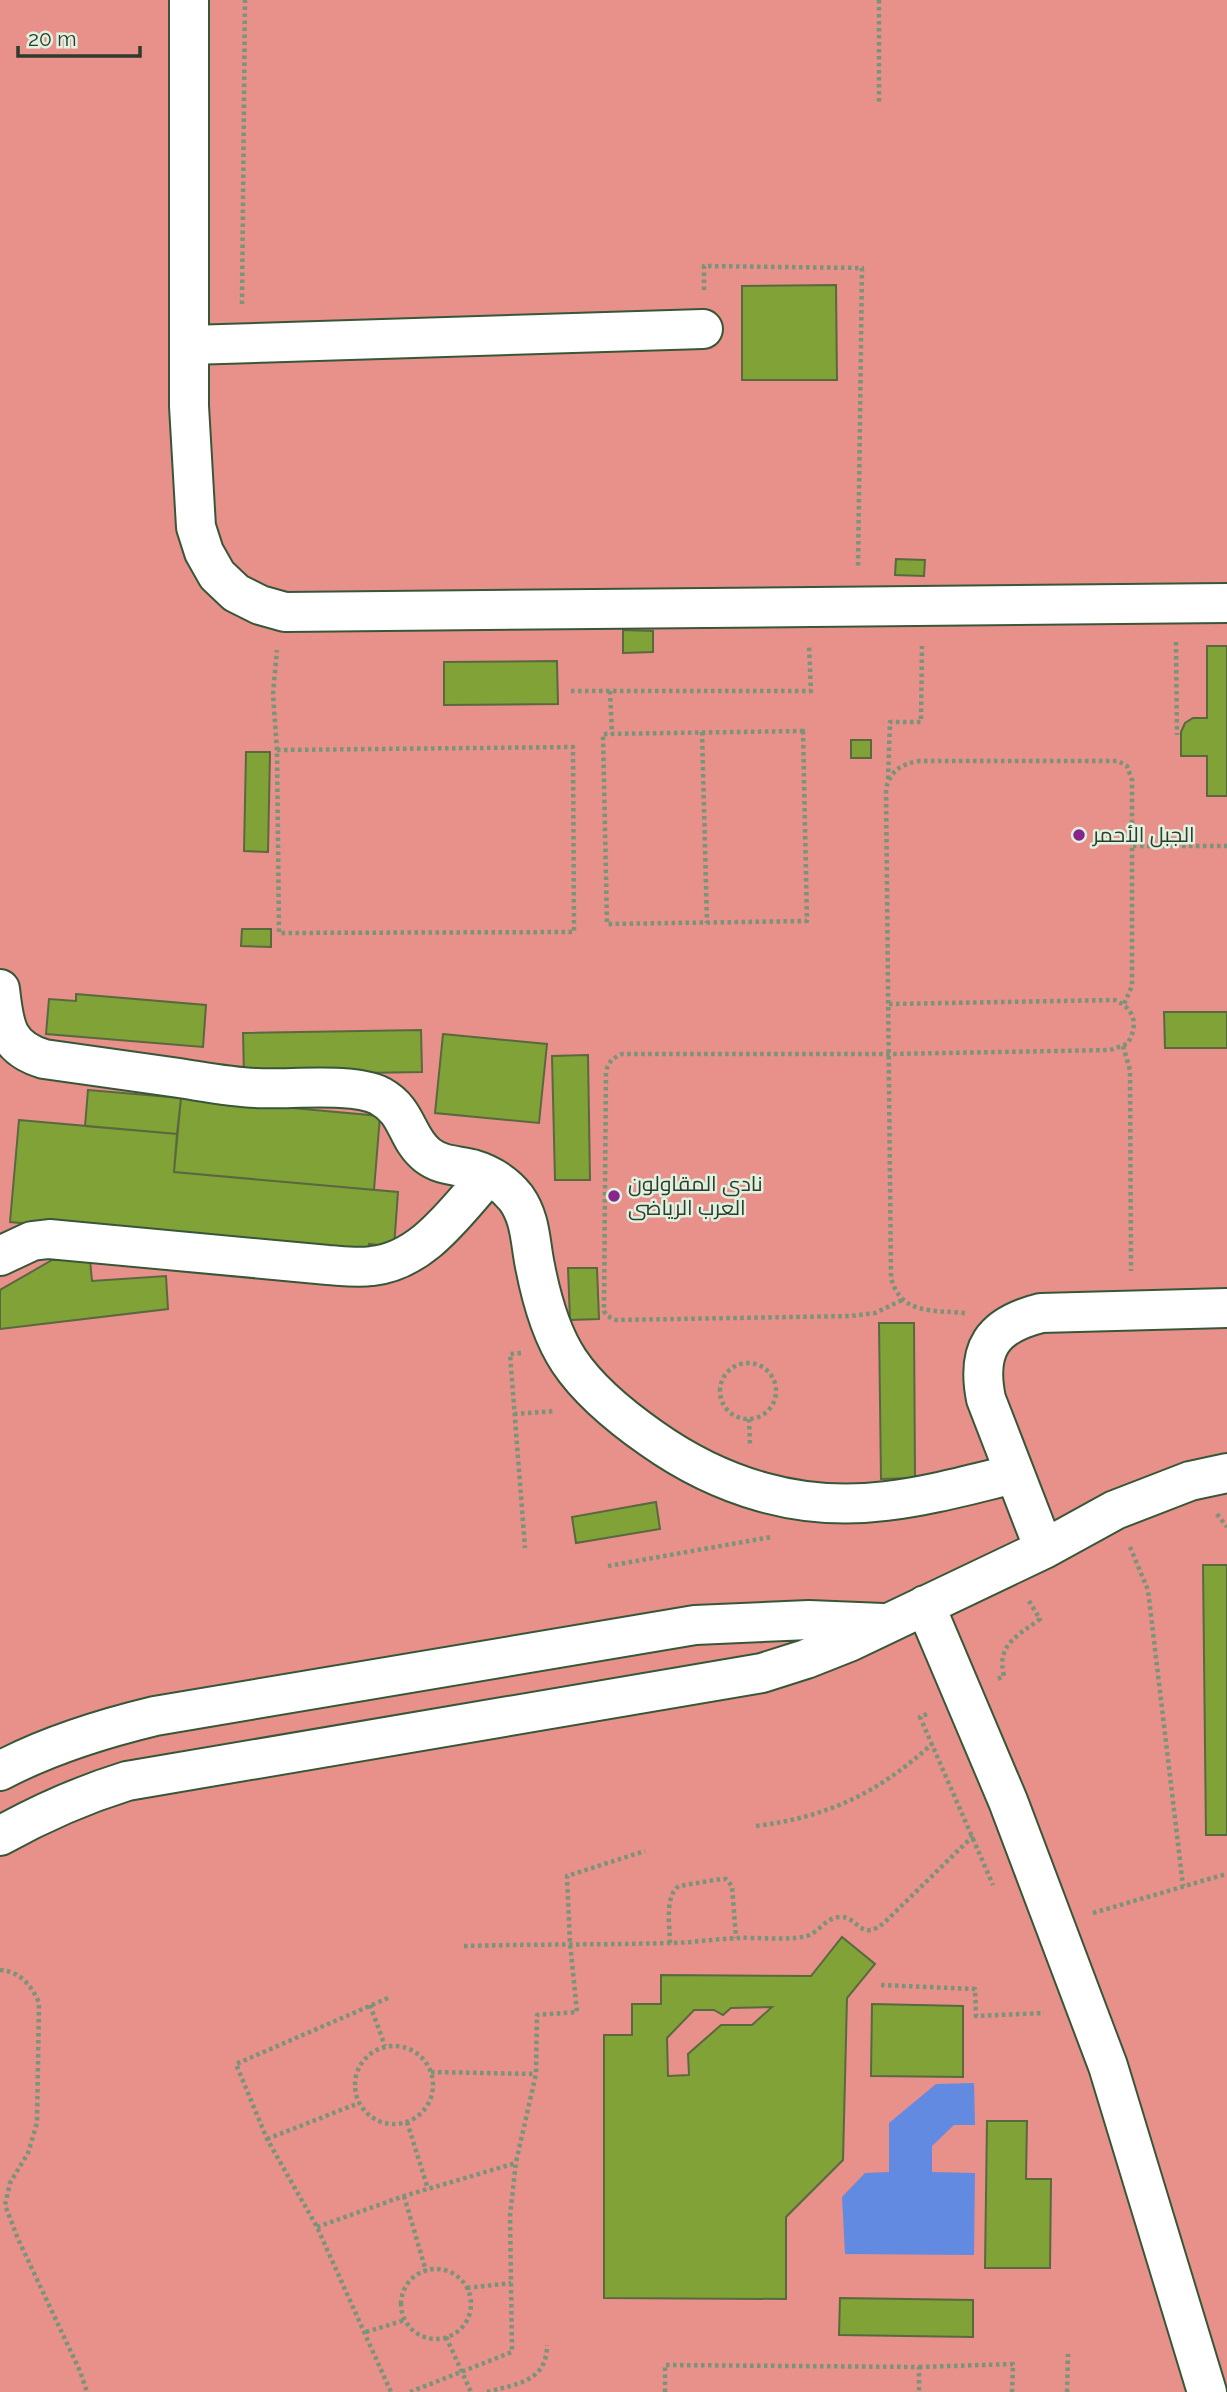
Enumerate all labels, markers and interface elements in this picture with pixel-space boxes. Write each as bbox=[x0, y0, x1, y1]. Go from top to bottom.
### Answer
scale bar bbox=[18, 14, 140, 58]
text: 20 m bbox=[28, 26, 76, 51]
place label: الجبل الأحمر bbox=[1092, 822, 1195, 848]
marker: الجبل الأحمر bbox=[1071, 827, 1087, 843]
place label: نادى المقاولون العرب الرياضى bbox=[628, 1171, 763, 1221]
marker: نادى المقاولون العرب الرياضى bbox=[606, 1188, 622, 1204]

